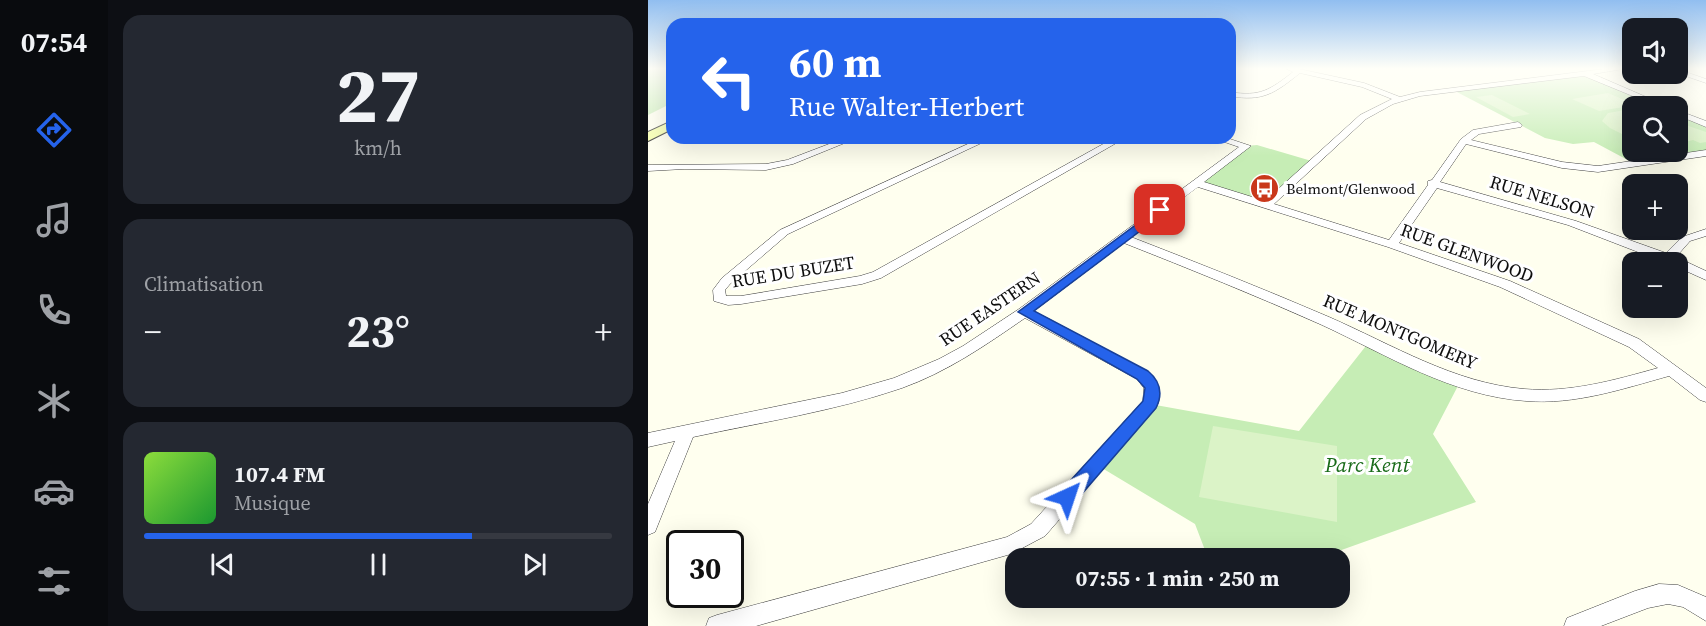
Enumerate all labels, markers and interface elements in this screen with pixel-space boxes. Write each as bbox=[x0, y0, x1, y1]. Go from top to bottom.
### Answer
map controls bbox=[1622, 18, 1688, 318]
button: sound bbox=[1622, 18, 1688, 84]
text: 07:54 bbox=[21, 24, 87, 61]
text: 60 m bbox=[789, 33, 882, 91]
text: 27 bbox=[336, 41, 420, 148]
icon: left bbox=[690, 42, 768, 120]
text: Rue Walter-Herbert bbox=[789, 88, 1024, 125]
button: search bbox=[1622, 96, 1688, 162]
icon: directions bbox=[33, 109, 75, 151]
text: km/h bbox=[354, 134, 402, 162]
street label: RUE NELSON bbox=[1487, 169, 1597, 224]
bus stop icon: Belmont/Glenwood bbox=[1249, 173, 1281, 205]
button: + bbox=[1622, 174, 1688, 240]
place label: Belmont/Glenwood bbox=[1286, 178, 1416, 199]
pin bbox=[1134, 184, 1185, 235]
icon: arrive bbox=[1143, 193, 1176, 226]
icon: music bbox=[33, 199, 75, 241]
street label: RUE GLENWOOD bbox=[1397, 217, 1537, 288]
street label: RUE DU BUZET bbox=[730, 249, 856, 294]
button: − bbox=[1622, 252, 1688, 318]
street label: RUE EASTERN bbox=[934, 265, 1045, 352]
text: Climatisation bbox=[144, 270, 264, 298]
street label: RUE MONTGOMERY bbox=[1319, 288, 1482, 376]
icon: phone bbox=[33, 289, 75, 331]
text: 23° bbox=[346, 300, 410, 362]
text: − bbox=[144, 309, 162, 354]
text: + bbox=[594, 309, 612, 354]
icon: climate bbox=[33, 380, 75, 422]
park label: Parc Kent bbox=[1324, 450, 1410, 479]
text: 107.4 FM bbox=[234, 459, 325, 489]
position arrow bbox=[1035, 465, 1099, 529]
icon: car bbox=[33, 470, 75, 512]
text: Musique bbox=[234, 489, 311, 517]
speed limit sign: 30 bbox=[666, 530, 744, 608]
icon: previous bbox=[206, 548, 239, 581]
icon: pause bbox=[362, 548, 395, 581]
icon: next bbox=[518, 548, 551, 581]
icon: filters bbox=[33, 560, 75, 602]
text: 07:55 · 1 min · 250 m bbox=[1076, 563, 1279, 593]

